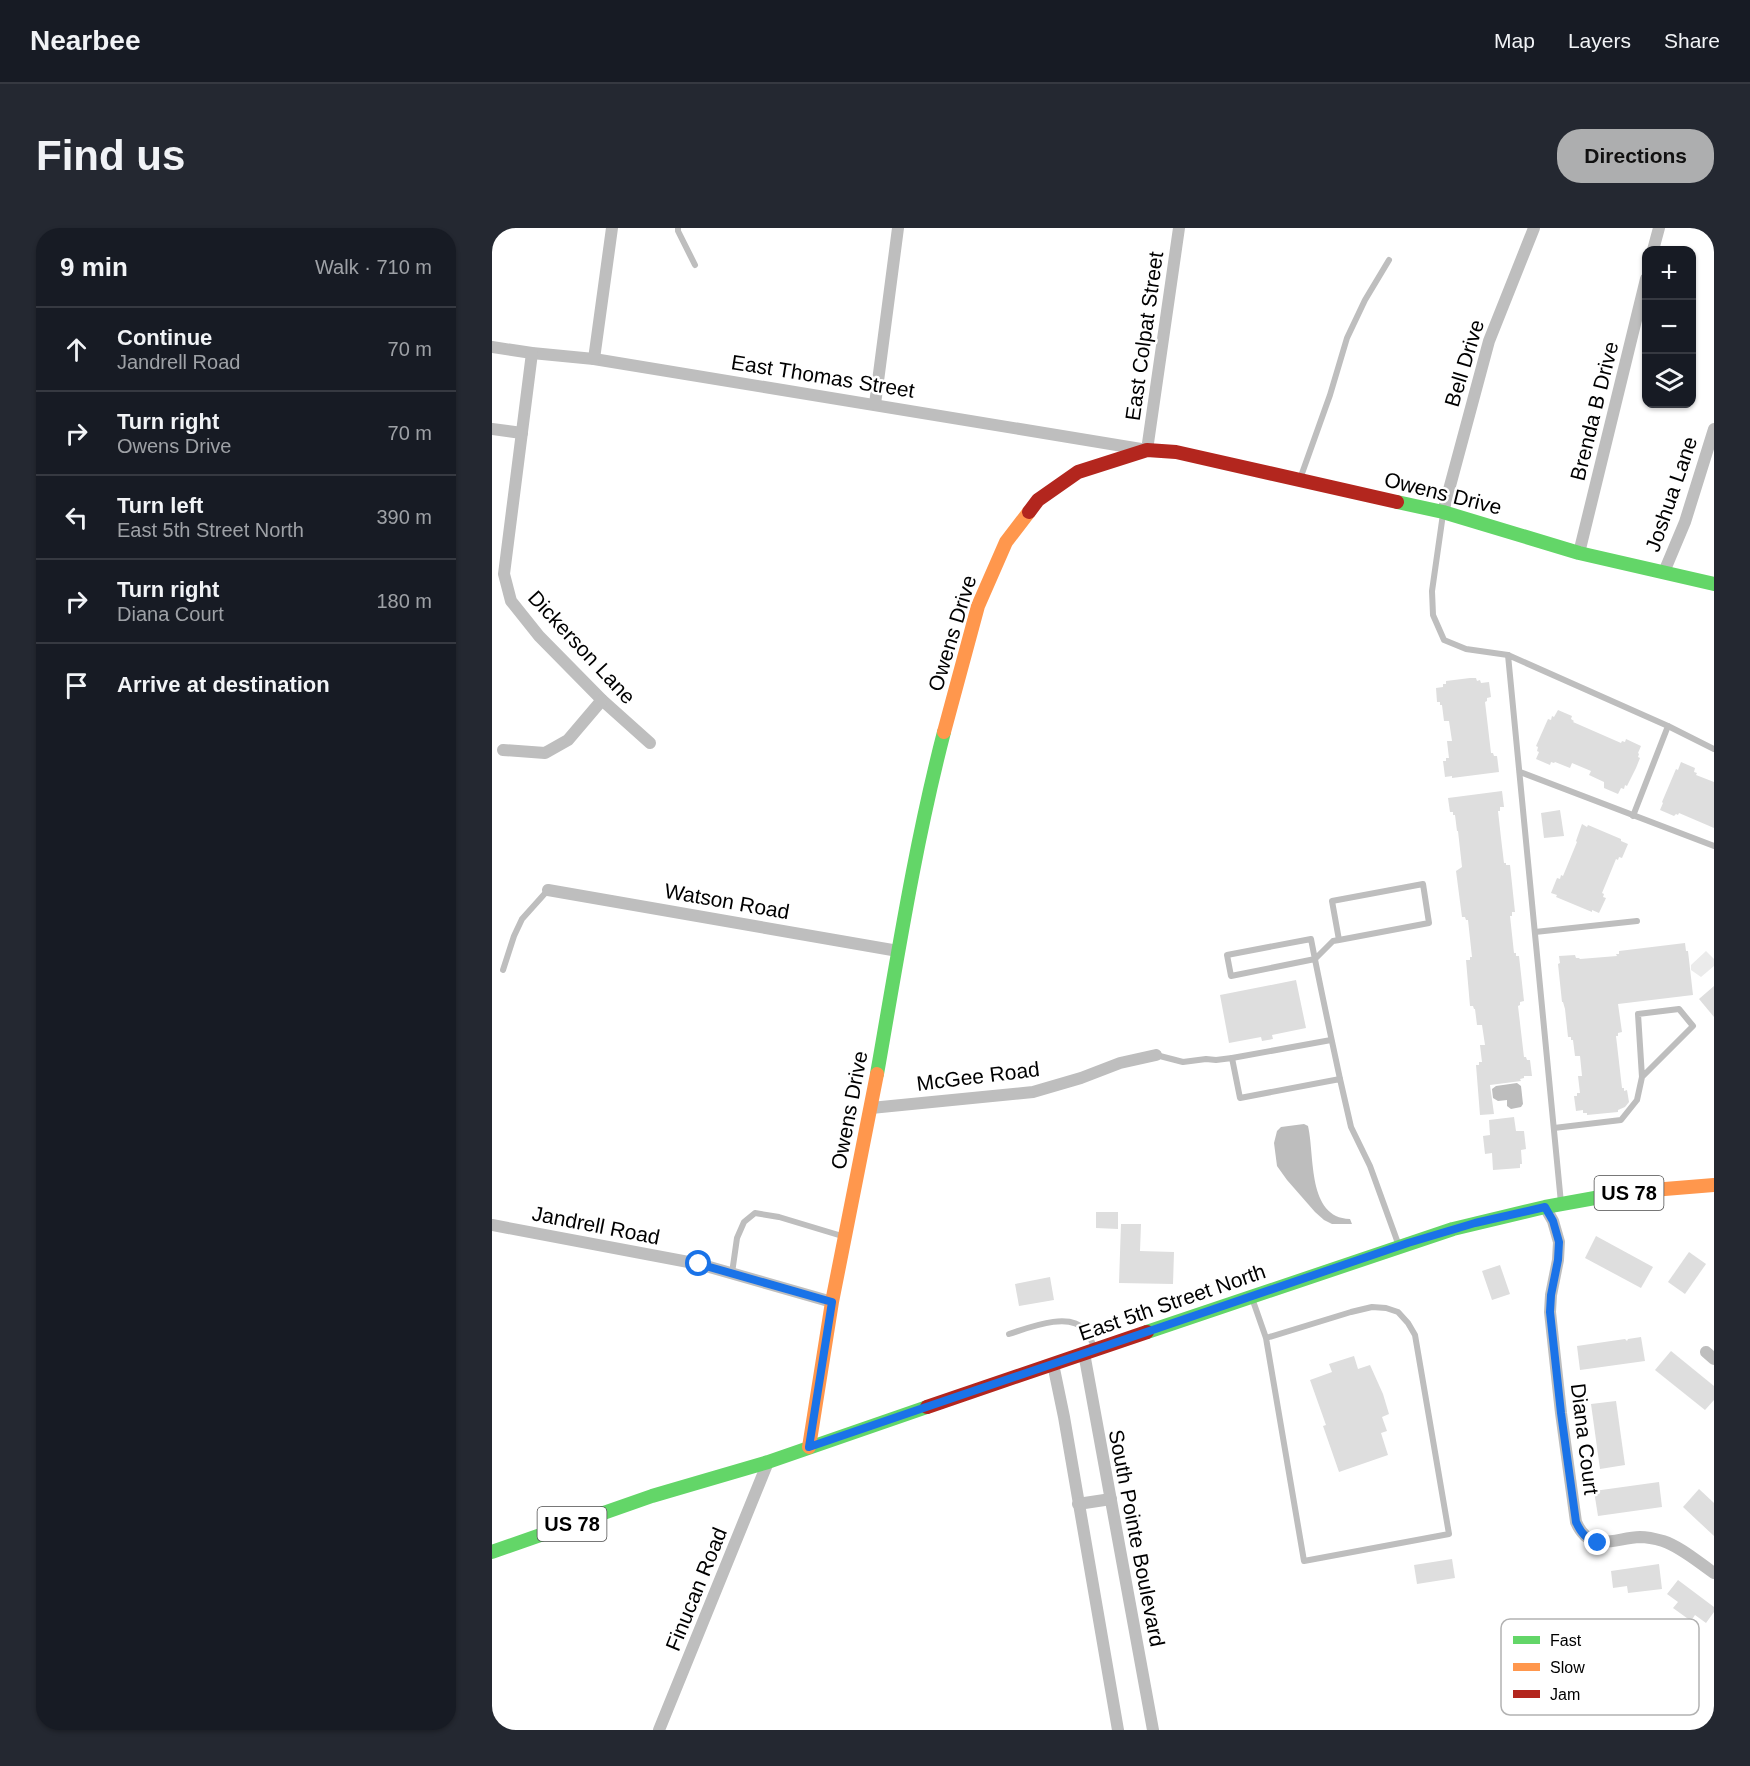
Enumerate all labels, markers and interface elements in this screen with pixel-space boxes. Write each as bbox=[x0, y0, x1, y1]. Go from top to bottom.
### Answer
text: Nearbee bbox=[30, 25, 141, 56]
text: Map bbox=[1494, 29, 1535, 52]
text: Layers bbox=[1568, 29, 1631, 52]
text: Share bbox=[1664, 29, 1720, 52]
button: Directions bbox=[1557, 129, 1714, 183]
text: Find us bbox=[36, 132, 185, 179]
map controls bbox=[1642, 246, 1696, 408]
button: + bbox=[1642, 246, 1696, 300]
street label: East Colpat Street bbox=[1121, 250, 1167, 422]
text: 9 min bbox=[60, 252, 128, 282]
text: Walk · 710 m bbox=[315, 256, 432, 278]
button: − bbox=[1642, 300, 1696, 354]
street label: Bell Drive bbox=[1440, 317, 1488, 409]
text: Continue bbox=[117, 325, 212, 350]
icon: ahead bbox=[60, 333, 93, 366]
text: 70 m bbox=[388, 338, 432, 360]
street label: Brenda B Drive bbox=[1566, 339, 1622, 483]
street label: East Thomas Street bbox=[730, 350, 916, 402]
text: Jandrell Road bbox=[117, 351, 240, 373]
button: layers bbox=[1642, 354, 1696, 408]
text: Turn right bbox=[117, 409, 219, 434]
icon: right bbox=[60, 417, 93, 450]
text: 70 m bbox=[388, 422, 432, 444]
street label: Joshua Lane bbox=[1641, 433, 1701, 555]
text: Owens Drive bbox=[117, 435, 231, 457]
street label: Owens Drive bbox=[1382, 467, 1504, 519]
text: Turn left bbox=[117, 493, 203, 518]
icon: left bbox=[60, 501, 93, 534]
text: 390 m bbox=[376, 506, 432, 528]
text: East 5th Street North bbox=[117, 519, 304, 541]
street label: Owens Drive bbox=[923, 572, 981, 694]
text: Turn right bbox=[117, 577, 219, 602]
icon: right bbox=[60, 585, 93, 618]
street label: Dickerson Lane bbox=[524, 586, 640, 708]
text: 180 m bbox=[376, 590, 432, 612]
text: Diana Court bbox=[117, 603, 224, 625]
icon: arrive bbox=[60, 669, 93, 702]
text: Arrive at destination bbox=[117, 672, 330, 697]
street label: Watson Road bbox=[663, 879, 791, 923]
street label: Owens Drive bbox=[826, 1049, 872, 1171]
street label: McGee Road bbox=[915, 1057, 1041, 1095]
road number: US 78 bbox=[1594, 1176, 1664, 1210]
street label: Jandrell Road bbox=[530, 1201, 662, 1249]
route start bbox=[685, 1250, 711, 1276]
street label: East 5th Street North bbox=[1076, 1259, 1268, 1345]
street label: Diana Court bbox=[1567, 1382, 1603, 1496]
street label: South Pointe Boulevard bbox=[1105, 1428, 1169, 1648]
road number: US 78 bbox=[538, 1507, 607, 1541]
street label: Finucan Road bbox=[661, 1524, 731, 1654]
route end bbox=[1584, 1529, 1610, 1555]
legend bbox=[1501, 1619, 1699, 1715]
text: Fast bbox=[1550, 1632, 1582, 1649]
text: Slow bbox=[1550, 1659, 1585, 1676]
text: Jam bbox=[1550, 1686, 1580, 1703]

